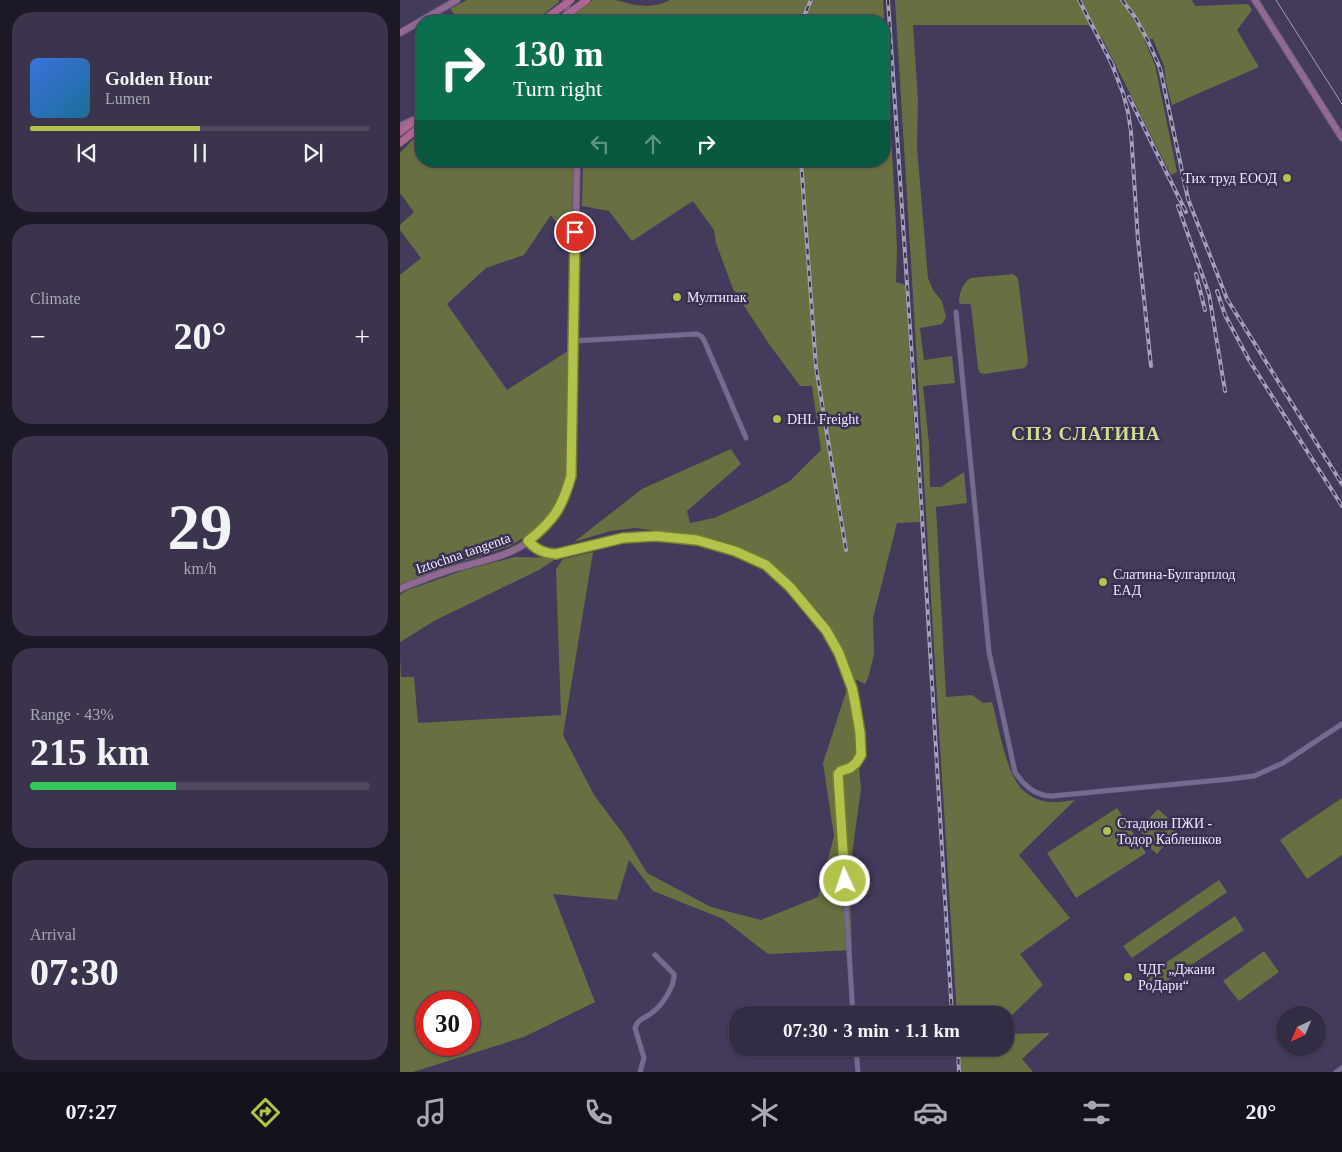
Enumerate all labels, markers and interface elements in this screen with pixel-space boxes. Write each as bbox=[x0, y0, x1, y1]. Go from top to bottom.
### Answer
icon: right bbox=[430, 35, 495, 100]
text: 130 m bbox=[513, 35, 603, 74]
text: Golden Hour bbox=[105, 68, 212, 89]
text: Turn right bbox=[513, 76, 602, 101]
text: Lumen bbox=[105, 90, 150, 107]
icon: left bbox=[586, 130, 614, 158]
icon: ahead bbox=[639, 130, 667, 158]
icon: right bbox=[692, 130, 720, 158]
icon: previous bbox=[73, 139, 101, 167]
icon: pause bbox=[186, 139, 214, 167]
icon: next bbox=[299, 139, 327, 167]
place label: Тих труд ЕООД bbox=[1183, 171, 1277, 186]
marker: Тих труд ЕООД bbox=[1281, 172, 1293, 184]
pin bbox=[554, 211, 596, 253]
icon: arrive bbox=[561, 218, 589, 246]
text: Climate bbox=[30, 290, 81, 307]
place label: Мултипак bbox=[687, 290, 747, 305]
marker: Мултипак bbox=[671, 291, 683, 303]
text: 20° bbox=[173, 315, 227, 357]
text: − bbox=[30, 321, 46, 352]
text: + bbox=[354, 321, 370, 352]
place label: DHL Freight bbox=[787, 412, 859, 427]
marker: DHL Freight bbox=[771, 413, 783, 425]
district label: СПЗ СЛАТИНА bbox=[1011, 423, 1161, 444]
text: 29 bbox=[168, 491, 233, 563]
street label: Iztochna tangenta bbox=[414, 530, 513, 577]
text: km/h bbox=[184, 560, 216, 577]
place label: Слатина-Булгарплод ЕАД bbox=[1113, 567, 1235, 598]
marker: Слатина-Булгарплод ЕАД bbox=[1097, 576, 1109, 588]
text: Range · 43% bbox=[30, 706, 114, 723]
text: 215 km bbox=[30, 731, 149, 773]
place label: Стадион ПЖИ - Тодор Каблешков bbox=[1117, 816, 1222, 847]
marker: Стадион ПЖИ - Тодор Каблешков bbox=[1101, 825, 1113, 837]
position arrow bbox=[818, 854, 870, 906]
text: Arrival bbox=[30, 926, 76, 943]
text: 07:30 bbox=[30, 951, 119, 993]
place label: ЧДГ „Джани РоДари“ bbox=[1138, 962, 1215, 993]
marker: ЧДГ „Джани РоДари“ bbox=[1122, 971, 1134, 983]
speed limit sign: 30 bbox=[415, 991, 480, 1056]
north arrow bbox=[1276, 1006, 1326, 1056]
map controls bbox=[1276, 1006, 1326, 1056]
text: 07:30 · 3 min · 1.1 km bbox=[783, 1020, 960, 1041]
icon: directions bbox=[248, 1095, 283, 1130]
icon: music bbox=[414, 1095, 449, 1130]
icon: phone bbox=[581, 1095, 616, 1130]
icon: climate bbox=[747, 1095, 782, 1130]
icon: car bbox=[913, 1095, 948, 1130]
icon: filters bbox=[1079, 1095, 1114, 1130]
text: 07:27 bbox=[66, 1099, 117, 1124]
text: 20° bbox=[1245, 1099, 1276, 1124]

